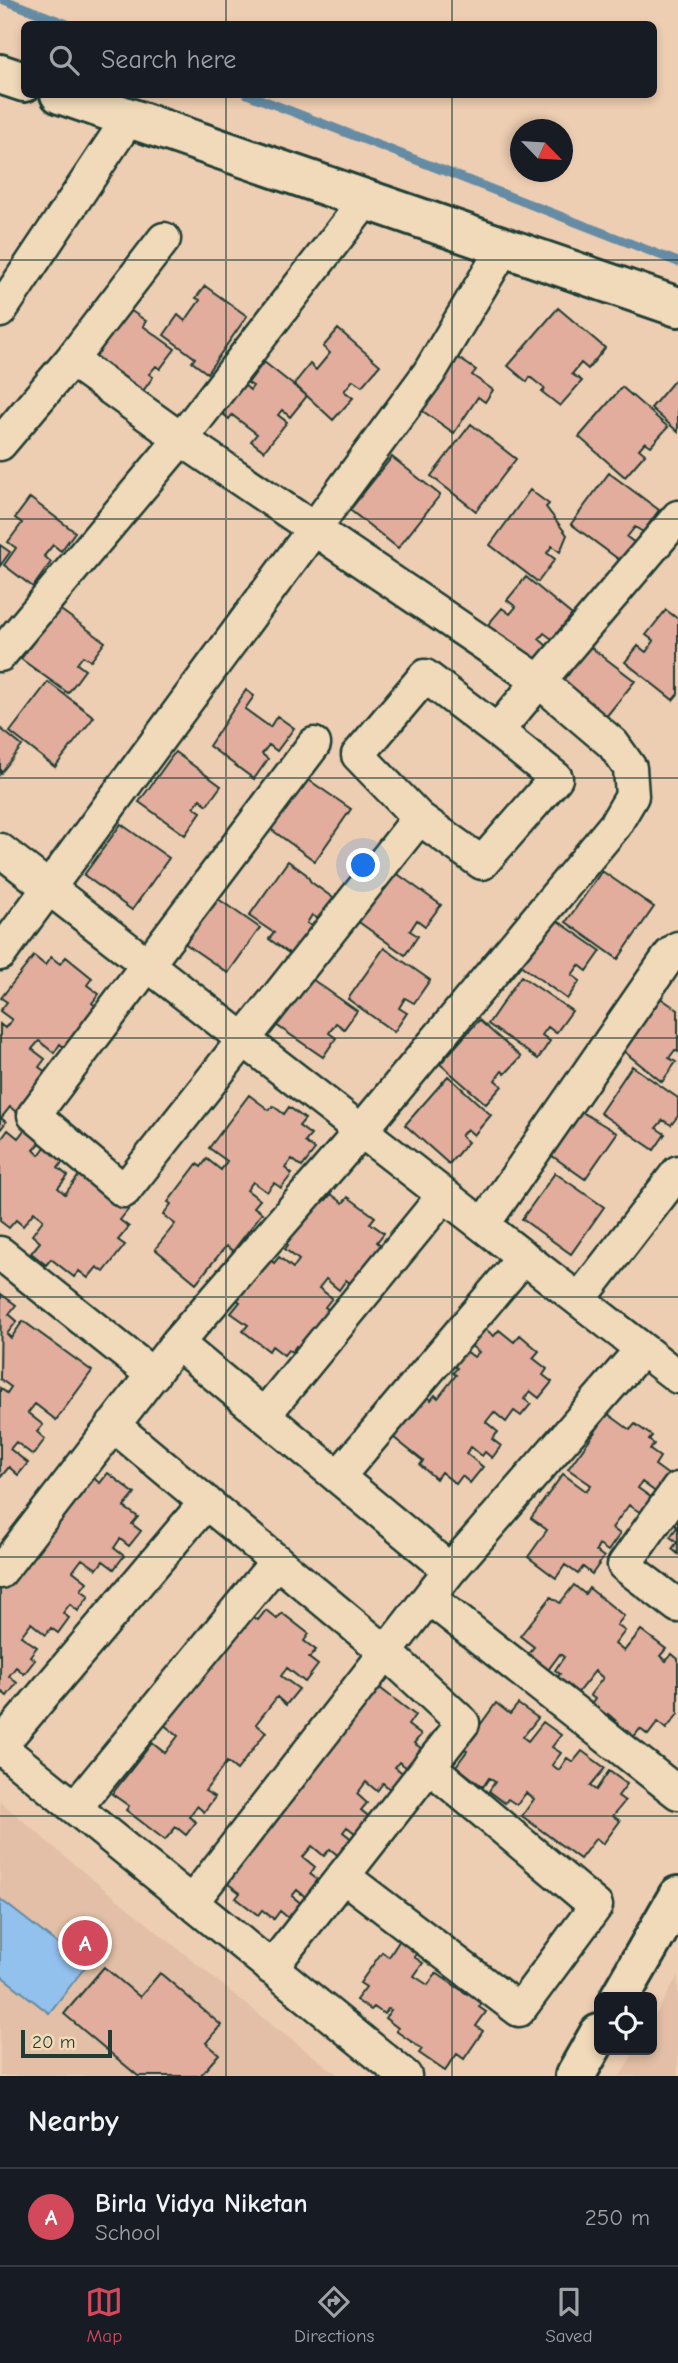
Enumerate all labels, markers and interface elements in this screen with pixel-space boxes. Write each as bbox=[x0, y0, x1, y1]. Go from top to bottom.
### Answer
search box bbox=[21, 21, 657, 98]
icon: search bbox=[45, 41, 83, 79]
text: Search here bbox=[101, 45, 236, 75]
north arrow bbox=[510, 119, 573, 182]
your location bbox=[346, 848, 380, 882]
pin: A bbox=[62, 1917, 108, 1969]
map controls bbox=[594, 1992, 657, 2055]
button: locate bbox=[594, 1992, 657, 2055]
scale bar bbox=[21, 2027, 112, 2059]
text: 20 m bbox=[32, 2031, 76, 2053]
text: Nearby bbox=[28, 2104, 119, 2139]
text: Birla Vidya Niketan bbox=[95, 2189, 308, 2219]
text: A bbox=[45, 2204, 57, 2231]
text: 250 m bbox=[585, 2204, 650, 2231]
text: School bbox=[95, 2219, 160, 2246]
tab: Map bbox=[85, 2283, 123, 2347]
tab: Directions bbox=[294, 2283, 374, 2347]
tab: Saved bbox=[545, 2283, 593, 2347]

